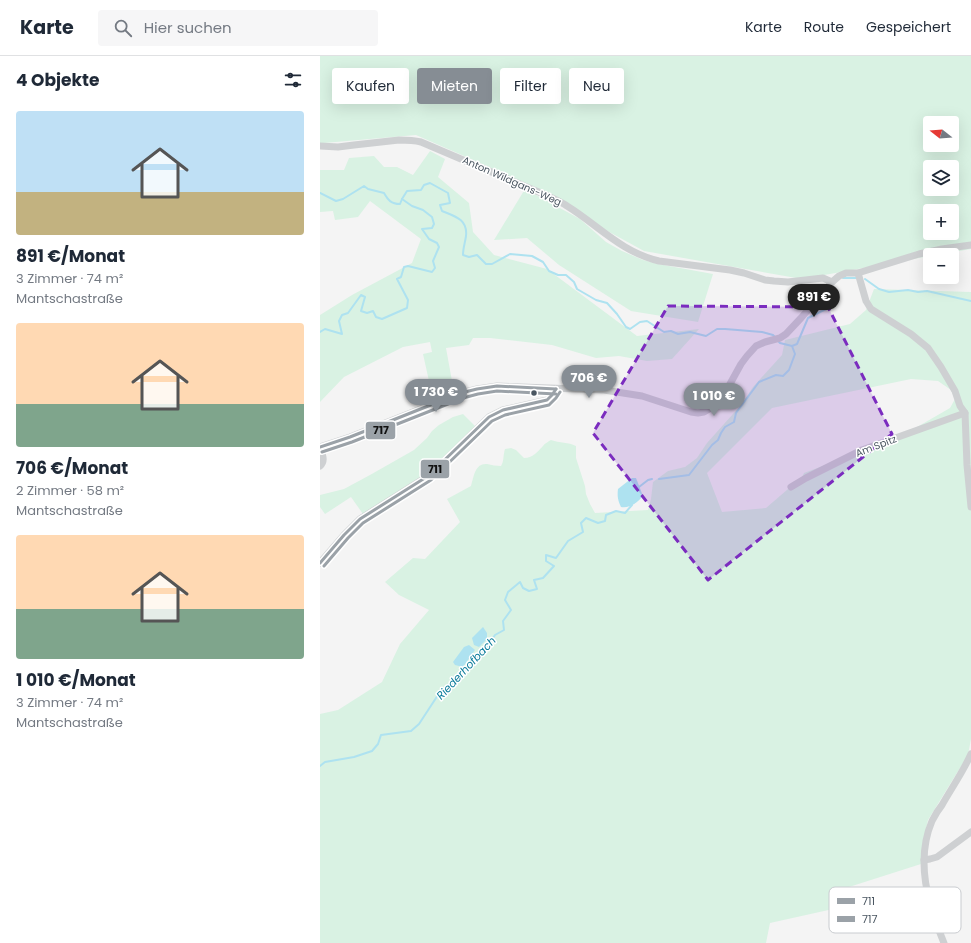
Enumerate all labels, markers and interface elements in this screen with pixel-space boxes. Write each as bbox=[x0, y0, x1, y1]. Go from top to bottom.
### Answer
search box bbox=[98, 10, 378, 46]
text: Karte bbox=[20, 14, 74, 41]
icon: search bbox=[112, 17, 134, 39]
text: Hier suchen bbox=[144, 17, 232, 38]
text: Karte bbox=[745, 17, 782, 37]
text: Route bbox=[804, 17, 844, 37]
text: Gespeichert bbox=[866, 17, 951, 37]
text: 4 Objekte bbox=[16, 68, 99, 92]
chip: Kaufen bbox=[332, 68, 409, 104]
chip: Mieten bbox=[417, 68, 492, 104]
chip: Filter bbox=[500, 68, 561, 104]
chip: Neu bbox=[569, 68, 624, 104]
icon: filters bbox=[282, 69, 304, 91]
north arrow bbox=[923, 116, 959, 152]
map controls bbox=[923, 116, 959, 284]
icon: home bbox=[124, 137, 196, 209]
street label: Anton Wildgans-Weg bbox=[460, 152, 564, 210]
button: layers bbox=[923, 160, 959, 196]
button: + bbox=[923, 204, 959, 240]
text: 891 €/Monat bbox=[16, 244, 125, 268]
button: − bbox=[923, 248, 959, 284]
text: 3 Zimmer · 74 m² bbox=[16, 269, 123, 288]
pin: 891 € bbox=[786, 284, 842, 318]
text: 891 € bbox=[797, 287, 831, 306]
text: Mantschastraße bbox=[16, 289, 123, 308]
icon: home bbox=[124, 349, 196, 421]
pin: 706 € bbox=[561, 365, 617, 399]
text: 706 € bbox=[571, 368, 607, 387]
pin: 1 730 € bbox=[399, 379, 473, 413]
text: 1 730 € bbox=[414, 382, 458, 401]
pin: 1 010 € bbox=[677, 383, 751, 417]
text: 1 010 € bbox=[693, 386, 735, 405]
unlabelled marker bbox=[529, 388, 539, 398]
line badge: 717 bbox=[365, 421, 396, 440]
text: 717 bbox=[373, 422, 389, 438]
street label: Am Spitz bbox=[853, 431, 899, 461]
text: 706 €/Monat bbox=[16, 456, 128, 480]
line badge: 711 bbox=[420, 459, 450, 479]
text: 711 bbox=[428, 461, 442, 477]
text: 2 Zimmer · 58 m² bbox=[16, 481, 124, 500]
text: Mantschastraße bbox=[16, 501, 123, 520]
icon: home bbox=[124, 561, 196, 633]
water label: Riederhofbach bbox=[433, 633, 499, 703]
text: 1 010 €/Monat bbox=[16, 668, 136, 692]
text: 3 Zimmer · 74 m² bbox=[16, 693, 123, 712]
text: Mantschastraße bbox=[16, 713, 123, 732]
legend bbox=[829, 887, 961, 933]
text: 711 bbox=[862, 893, 875, 909]
text: 717 bbox=[862, 911, 878, 927]

